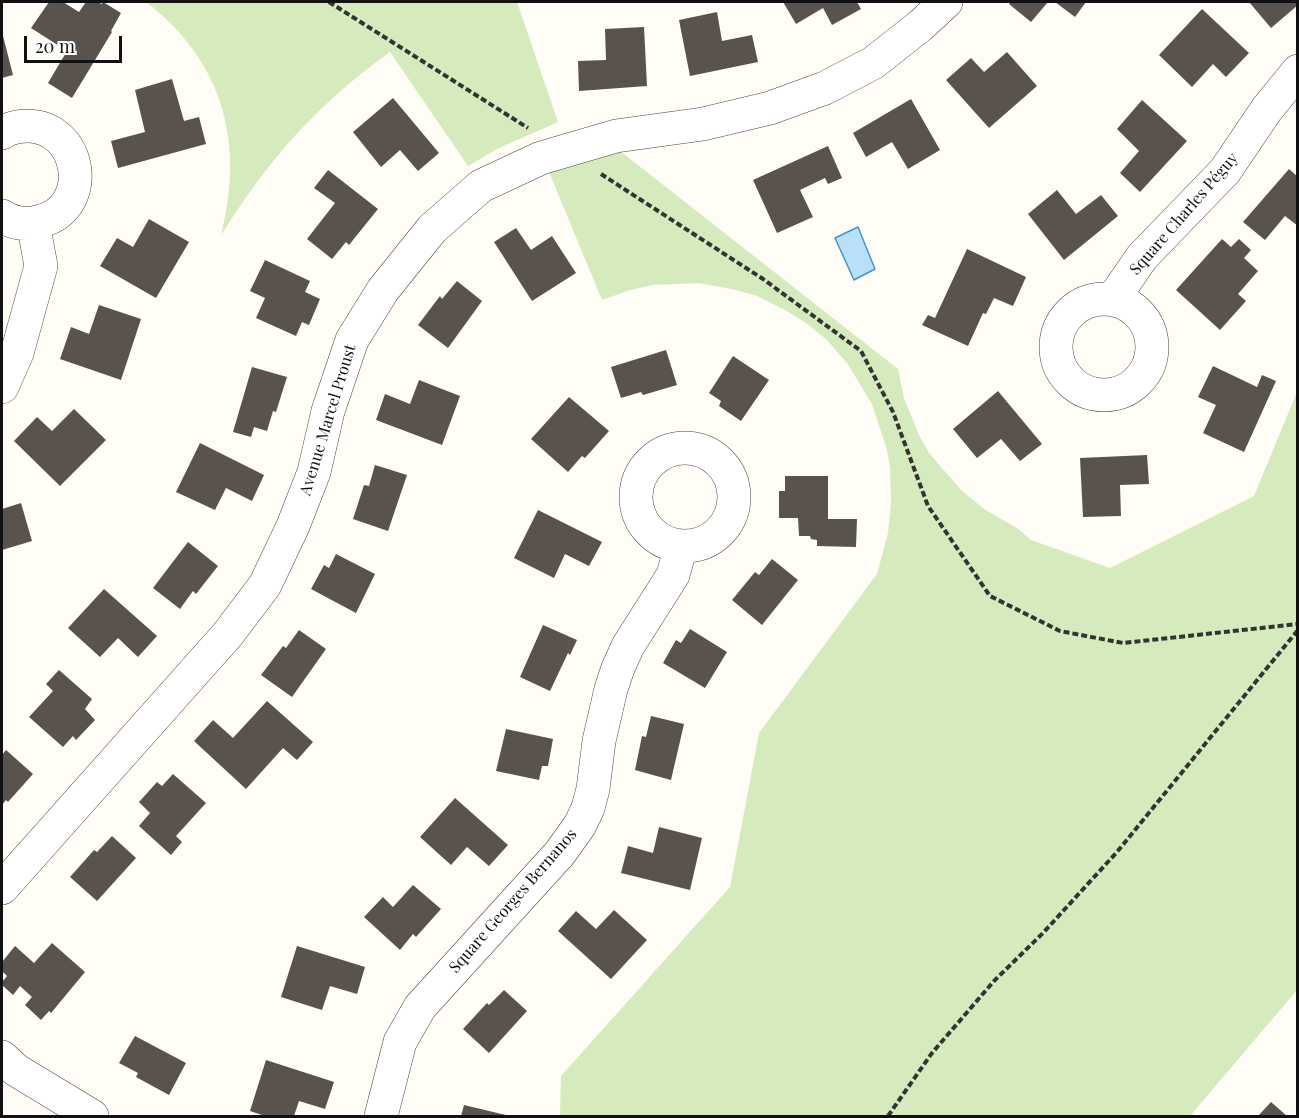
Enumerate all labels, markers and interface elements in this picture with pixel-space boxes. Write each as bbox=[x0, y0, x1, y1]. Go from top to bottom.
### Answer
scale bar bbox=[27, 24, 124, 62]
text: 20 m bbox=[35, 34, 75, 58]
street label: Square Charles Péguy bbox=[1126, 149, 1242, 279]
street label: Avenue Marcel Proust bbox=[296, 342, 360, 498]
street label: Square Georges Bernanos bbox=[445, 825, 581, 977]

